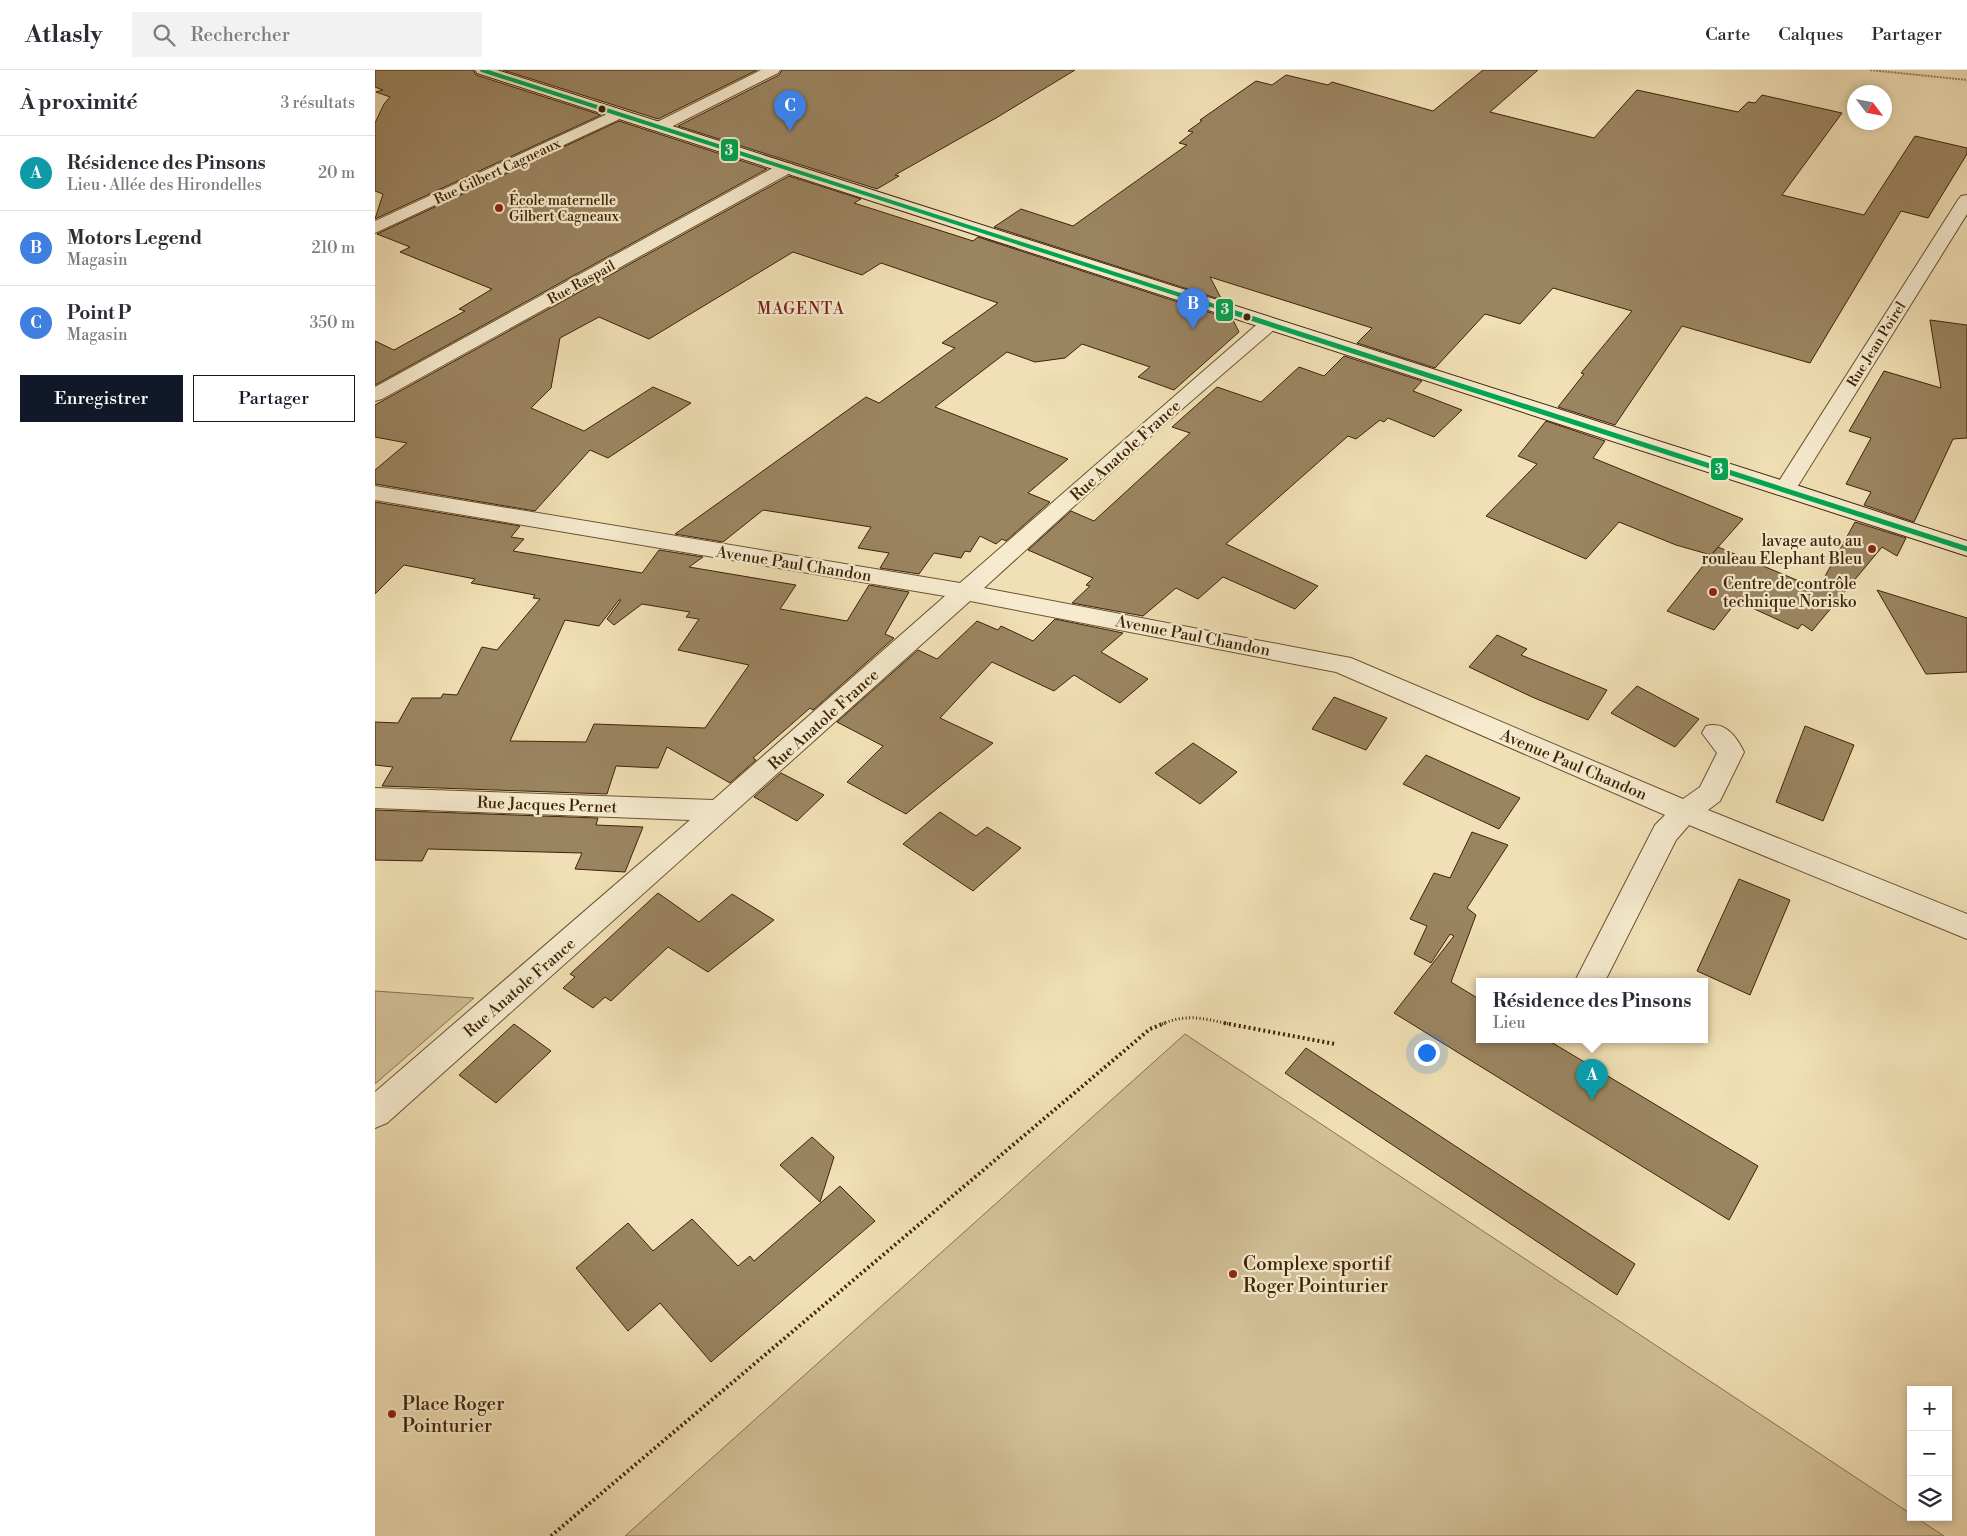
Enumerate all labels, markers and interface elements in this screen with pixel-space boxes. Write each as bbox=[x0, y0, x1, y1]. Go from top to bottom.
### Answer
search box bbox=[132, 12, 482, 57]
text: Atlasly bbox=[25, 20, 102, 50]
icon: search bbox=[150, 21, 178, 49]
text: Rechercher bbox=[190, 23, 290, 47]
text: Carte bbox=[1705, 23, 1750, 46]
text: Calques bbox=[1778, 23, 1843, 46]
text: Partager bbox=[1871, 23, 1942, 46]
north arrow bbox=[1847, 85, 1892, 130]
text: À proximité bbox=[20, 90, 137, 116]
pin: C bbox=[774, 90, 806, 131]
text: 3 résultats bbox=[280, 93, 355, 113]
unlabelled marker bbox=[597, 104, 607, 114]
street label: Rue Gilbert Cagneaux bbox=[431, 134, 564, 209]
line badge: 3 bbox=[720, 138, 739, 162]
text: 3 bbox=[725, 142, 733, 160]
text: Résidence des Pinsons bbox=[67, 151, 266, 175]
text: A bbox=[30, 163, 42, 183]
text: 20 m bbox=[318, 163, 355, 183]
text: Lieu · Allée des Hirondelles bbox=[67, 175, 262, 195]
place label: École maternelle Gilbert Cagneaux bbox=[509, 190, 620, 226]
marker: École maternelle Gilbert Cagneaux bbox=[493, 202, 505, 214]
text: Motors Legend bbox=[67, 226, 202, 250]
text: B bbox=[30, 238, 42, 258]
text: 210 m bbox=[311, 238, 355, 258]
text: Magasin bbox=[67, 250, 127, 270]
street label: Rue Raspail bbox=[544, 257, 619, 309]
pin: B bbox=[1177, 288, 1209, 329]
line badge: 3 bbox=[1215, 298, 1234, 322]
district label: MAGENTA bbox=[757, 299, 845, 319]
street label: Rue Jean Poirel bbox=[1843, 299, 1910, 391]
text: Point P bbox=[67, 301, 131, 325]
text: 3 bbox=[1221, 301, 1229, 319]
unlabelled marker bbox=[1242, 312, 1252, 322]
text: C bbox=[30, 313, 42, 333]
text: 350 m bbox=[309, 313, 355, 333]
text: Magasin bbox=[67, 325, 127, 345]
button: Enregistrer bbox=[20, 375, 183, 422]
button: Partager bbox=[193, 375, 355, 422]
street label: Rue Anatole France bbox=[1066, 396, 1185, 506]
line badge: 3 bbox=[1710, 457, 1729, 481]
text: 3 bbox=[1715, 461, 1723, 479]
place label: lavage auto au rouleau Elephant Bleu bbox=[1701, 531, 1862, 569]
street label: Avenue Paul Chandon bbox=[714, 542, 873, 586]
marker: lavage auto au rouleau Elephant Bleu bbox=[1866, 543, 1878, 555]
place label: Centre de contrôle technique Norisko bbox=[1723, 574, 1857, 612]
marker: Centre de contrôle technique Norisko bbox=[1707, 586, 1719, 598]
street label: Avenue Paul Chandon bbox=[1113, 611, 1272, 661]
street label: Rue Anatole France bbox=[764, 665, 883, 775]
street label: Avenue Paul Chandon bbox=[1496, 725, 1650, 805]
street label: Rue Jacques Pernet bbox=[476, 793, 618, 817]
street label: Rue Anatole France bbox=[460, 934, 580, 1042]
popup bbox=[1476, 978, 1708, 1043]
text: Résidence des Pinsons bbox=[1493, 989, 1691, 1013]
text: Lieu bbox=[1493, 1013, 1526, 1033]
your location bbox=[1414, 1040, 1440, 1066]
pin: A bbox=[1576, 1059, 1608, 1100]
place label: Complexe sportif Roger Pointurier bbox=[1243, 1252, 1392, 1298]
marker: Complexe sportif Roger Pointurier bbox=[1227, 1268, 1239, 1280]
map controls bbox=[1907, 1386, 1952, 1521]
button: + bbox=[1907, 1386, 1952, 1431]
place label: Place Roger Pointurier bbox=[402, 1392, 504, 1438]
marker: Place Roger Pointurier bbox=[386, 1408, 398, 1420]
button: − bbox=[1907, 1431, 1952, 1476]
button: layers bbox=[1907, 1476, 1952, 1521]

